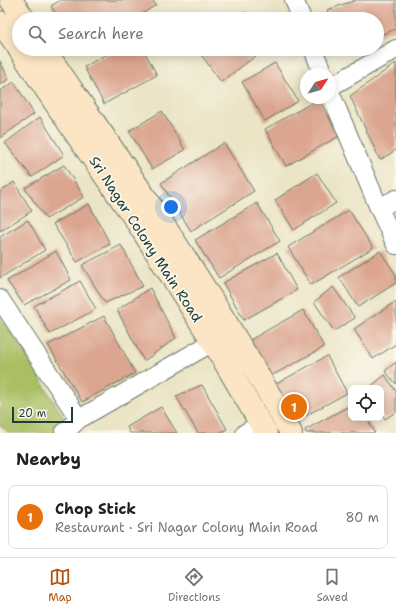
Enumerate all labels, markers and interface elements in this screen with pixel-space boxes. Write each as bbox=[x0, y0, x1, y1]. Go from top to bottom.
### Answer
search box bbox=[12, 12, 384, 56]
icon: search bbox=[26, 23, 48, 45]
text: Search here bbox=[58, 24, 144, 44]
north arrow bbox=[300, 68, 336, 104]
street label: Sri Nagar Colony Main Road bbox=[85, 153, 207, 326]
your location bbox=[161, 197, 181, 217]
map controls bbox=[348, 385, 384, 421]
button: locate bbox=[348, 385, 384, 421]
pin: 1 bbox=[281, 392, 307, 422]
scale bar bbox=[12, 405, 73, 424]
text: 20 m bbox=[18, 406, 46, 421]
text: Nearby bbox=[16, 448, 81, 470]
text: Chop Stick bbox=[55, 499, 136, 519]
text: 1 bbox=[27, 509, 33, 526]
text: 80 m bbox=[345, 509, 379, 526]
text: Restaurant · Sri Nagar Colony Main Road bbox=[55, 519, 318, 536]
tab: Map bbox=[48, 566, 72, 605]
tab: Directions bbox=[168, 566, 220, 605]
tab: Saved bbox=[317, 566, 348, 605]

